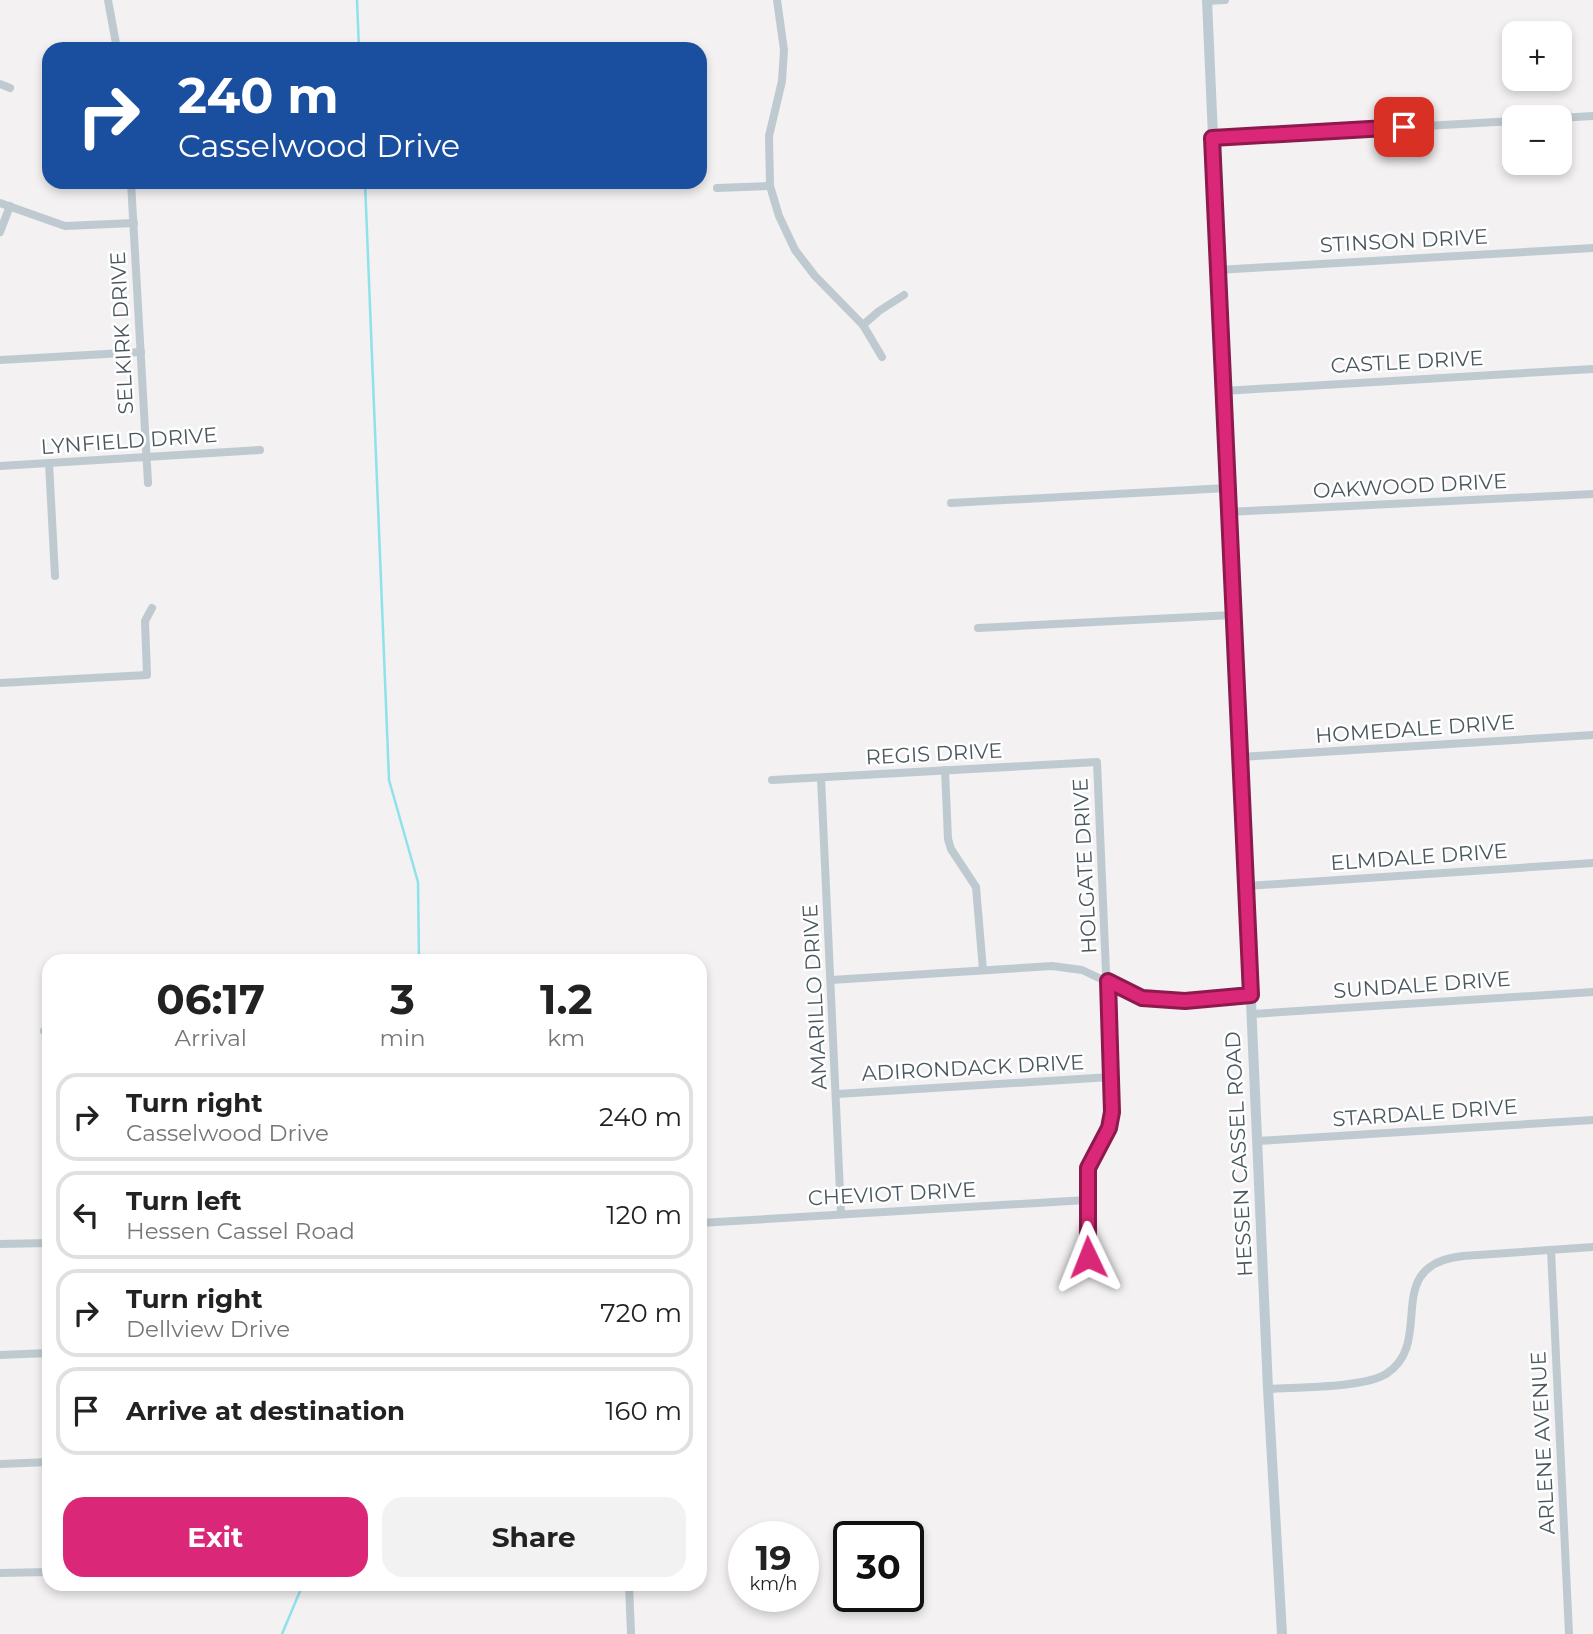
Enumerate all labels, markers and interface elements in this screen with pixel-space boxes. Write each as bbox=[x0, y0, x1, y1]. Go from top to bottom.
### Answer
map controls bbox=[1502, 21, 1572, 175]
button: + bbox=[1502, 21, 1572, 91]
text: 240 m bbox=[178, 66, 339, 125]
icon: right bbox=[63, 70, 154, 161]
pin bbox=[1374, 97, 1434, 157]
button: − bbox=[1502, 105, 1572, 175]
icon: arrive bbox=[1385, 108, 1423, 146]
text: Casselwood Drive bbox=[178, 126, 460, 165]
street label: STINSON DRIVE bbox=[1319, 224, 1489, 257]
street label: SELKIRK DRIVE bbox=[105, 251, 138, 415]
street label: CASTLE DRIVE bbox=[1330, 345, 1484, 378]
street label: LYNFIELD DRIVE bbox=[40, 422, 218, 459]
street label: OAKWOOD DRIVE bbox=[1312, 468, 1508, 503]
street label: HOMEDALE DRIVE bbox=[1314, 709, 1516, 748]
street label: REGIS DRIVE bbox=[865, 737, 1003, 770]
street label: HOLGATE DRIVE bbox=[1067, 778, 1102, 955]
street label: ELMDALE DRIVE bbox=[1330, 838, 1508, 875]
street label: AMARILLO DRIVE bbox=[797, 903, 832, 1091]
street label: SUNDALE DRIVE bbox=[1332, 966, 1511, 1003]
text: 06:17 bbox=[156, 973, 265, 1025]
text: 3 bbox=[390, 973, 415, 1025]
text: 1.2 bbox=[540, 973, 593, 1025]
text: Arrival bbox=[174, 1024, 247, 1052]
text: min bbox=[379, 1024, 426, 1052]
text: km bbox=[547, 1024, 585, 1052]
street label: HESSEN CASSEL ROAD bbox=[1220, 1031, 1257, 1277]
street label: ADIRONDACK DRIVE bbox=[861, 1049, 1085, 1086]
text: Turn right bbox=[126, 1087, 262, 1119]
street label: STARDALE DRIVE bbox=[1332, 1094, 1518, 1131]
icon: right bbox=[67, 1098, 105, 1136]
text: 240 m bbox=[599, 1101, 682, 1133]
text: Casselwood Drive bbox=[126, 1119, 329, 1147]
street label: CHEVIOT DRIVE bbox=[807, 1177, 977, 1210]
text: Turn left bbox=[126, 1185, 242, 1217]
icon: left bbox=[67, 1196, 105, 1234]
text: 120 m bbox=[606, 1199, 682, 1231]
text: Hessen Cassel Road bbox=[126, 1217, 355, 1245]
position arrow bbox=[1051, 1220, 1125, 1294]
text: Turn right bbox=[126, 1283, 262, 1315]
icon: right bbox=[67, 1294, 105, 1332]
text: 720 m bbox=[600, 1297, 682, 1329]
text: Dellview Drive bbox=[126, 1315, 290, 1343]
street label: ARLENE AVENUE bbox=[1525, 1351, 1560, 1535]
icon: arrive bbox=[67, 1392, 105, 1430]
text: Arrive at destination bbox=[126, 1395, 405, 1427]
text: 160 m bbox=[605, 1395, 682, 1427]
button: Exit bbox=[63, 1497, 368, 1577]
button: Share bbox=[382, 1497, 686, 1577]
speed limit sign: 30 bbox=[833, 1521, 924, 1612]
text: 19 bbox=[755, 1536, 792, 1579]
text: km/h bbox=[749, 1573, 798, 1595]

